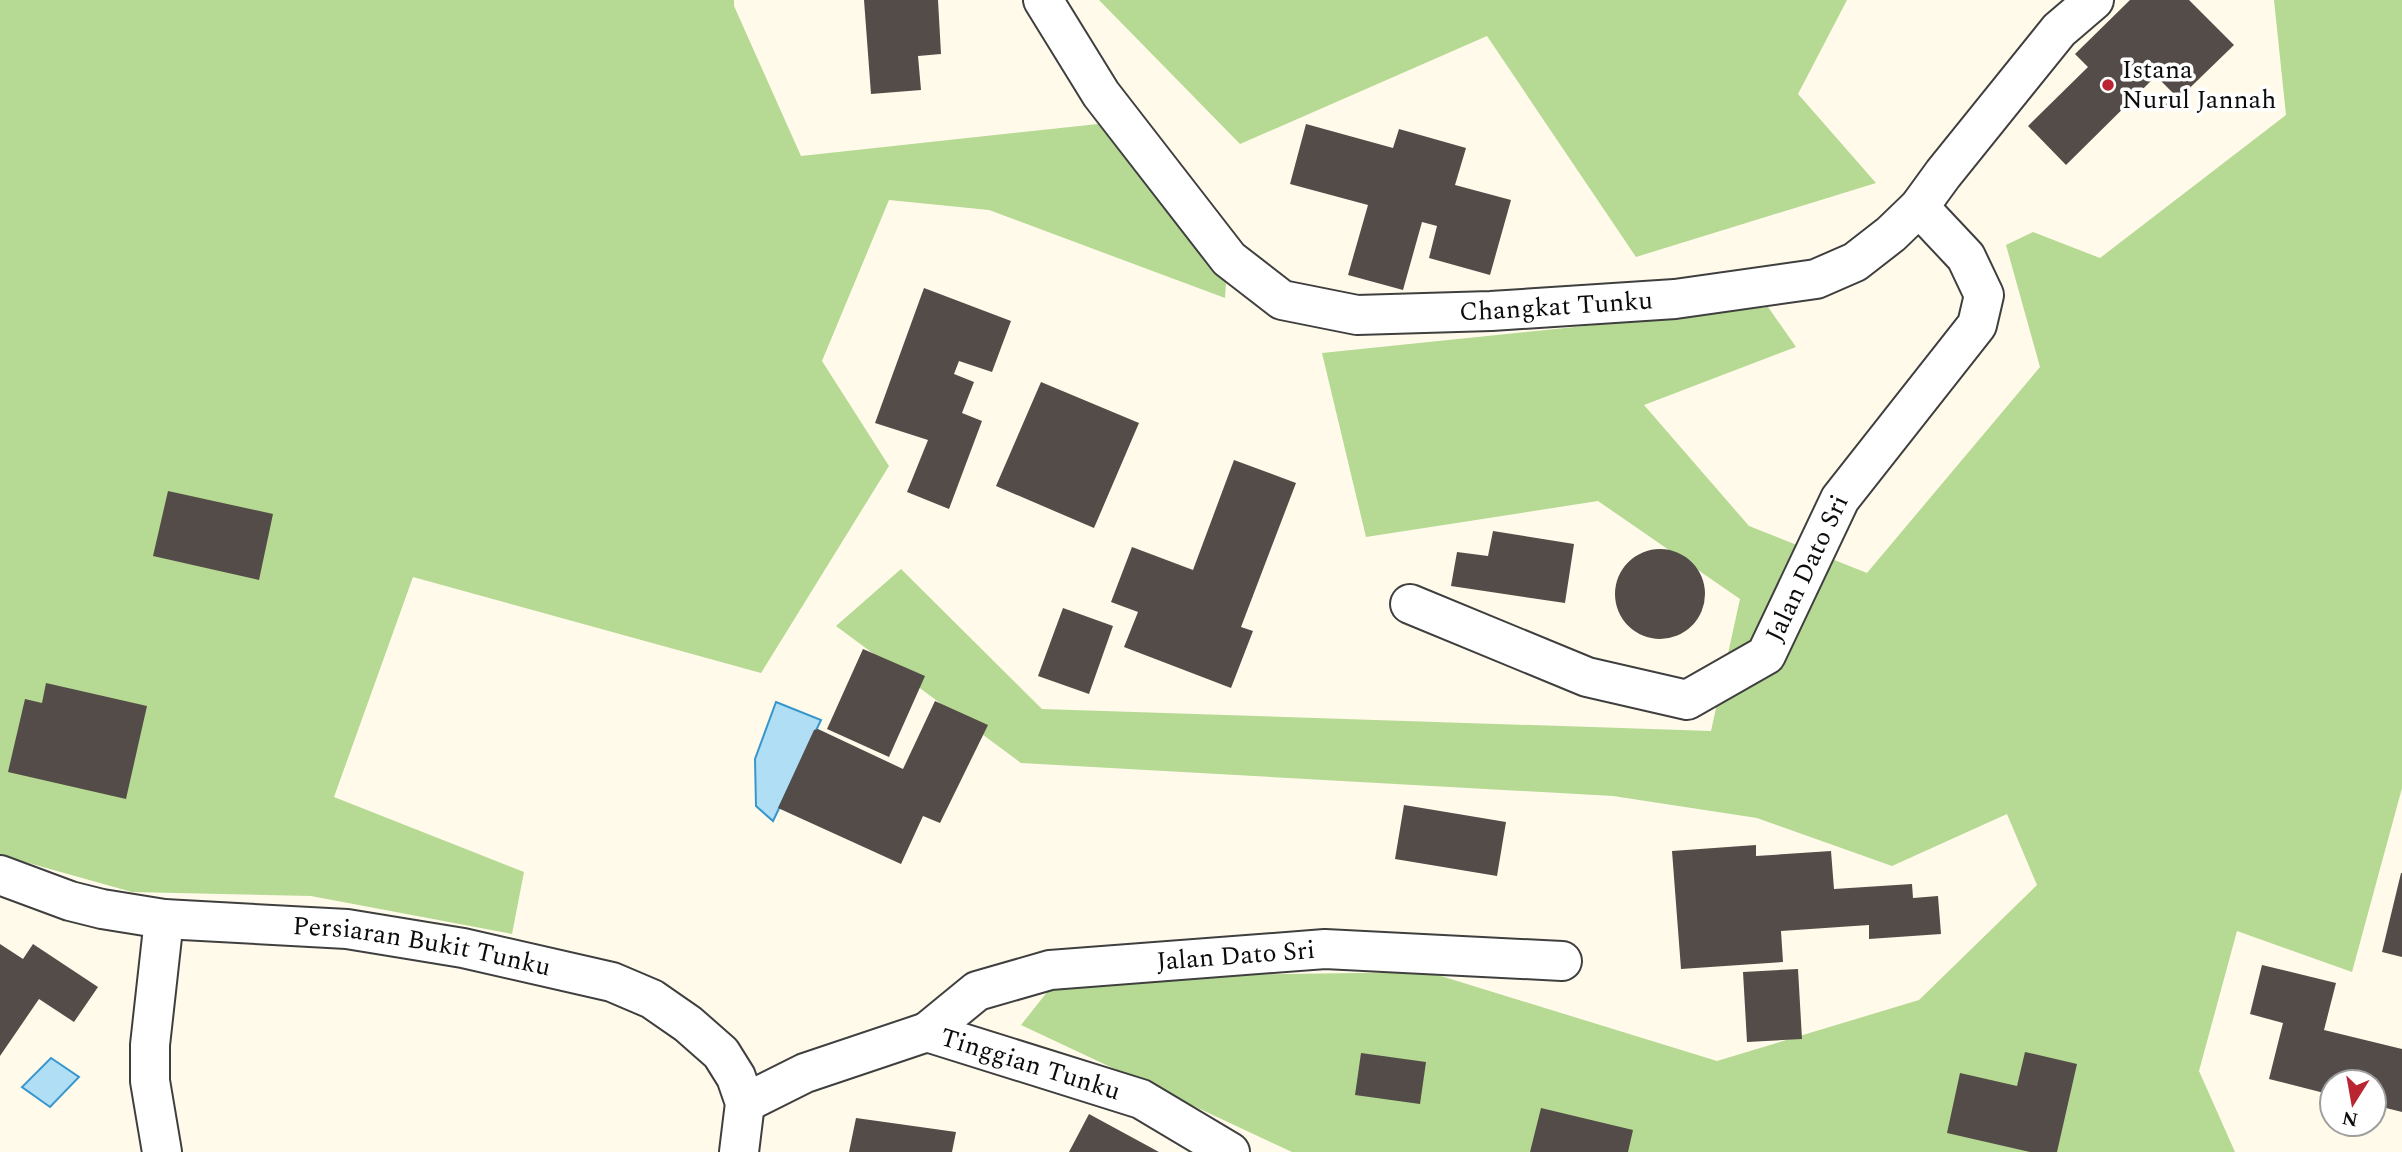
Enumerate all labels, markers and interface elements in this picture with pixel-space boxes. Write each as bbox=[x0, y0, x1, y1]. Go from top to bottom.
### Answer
place label: Istana Nurul Jannah bbox=[2122, 50, 2276, 120]
marker: Istana Nurul Jannah bbox=[2100, 77, 2116, 93]
street label: Changkat Tunku bbox=[1459, 280, 1654, 332]
street label: Jalan Dato Sri bbox=[1755, 488, 1859, 649]
street label: Persiaran Bukit Tunku bbox=[292, 906, 555, 987]
street label: Jalan Dato Sri bbox=[1155, 930, 1317, 982]
street label: Tinggian Tunku bbox=[935, 1017, 1125, 1111]
north arrow bbox=[2318, 1068, 2388, 1138]
text: N bbox=[2340, 1103, 2360, 1134]

